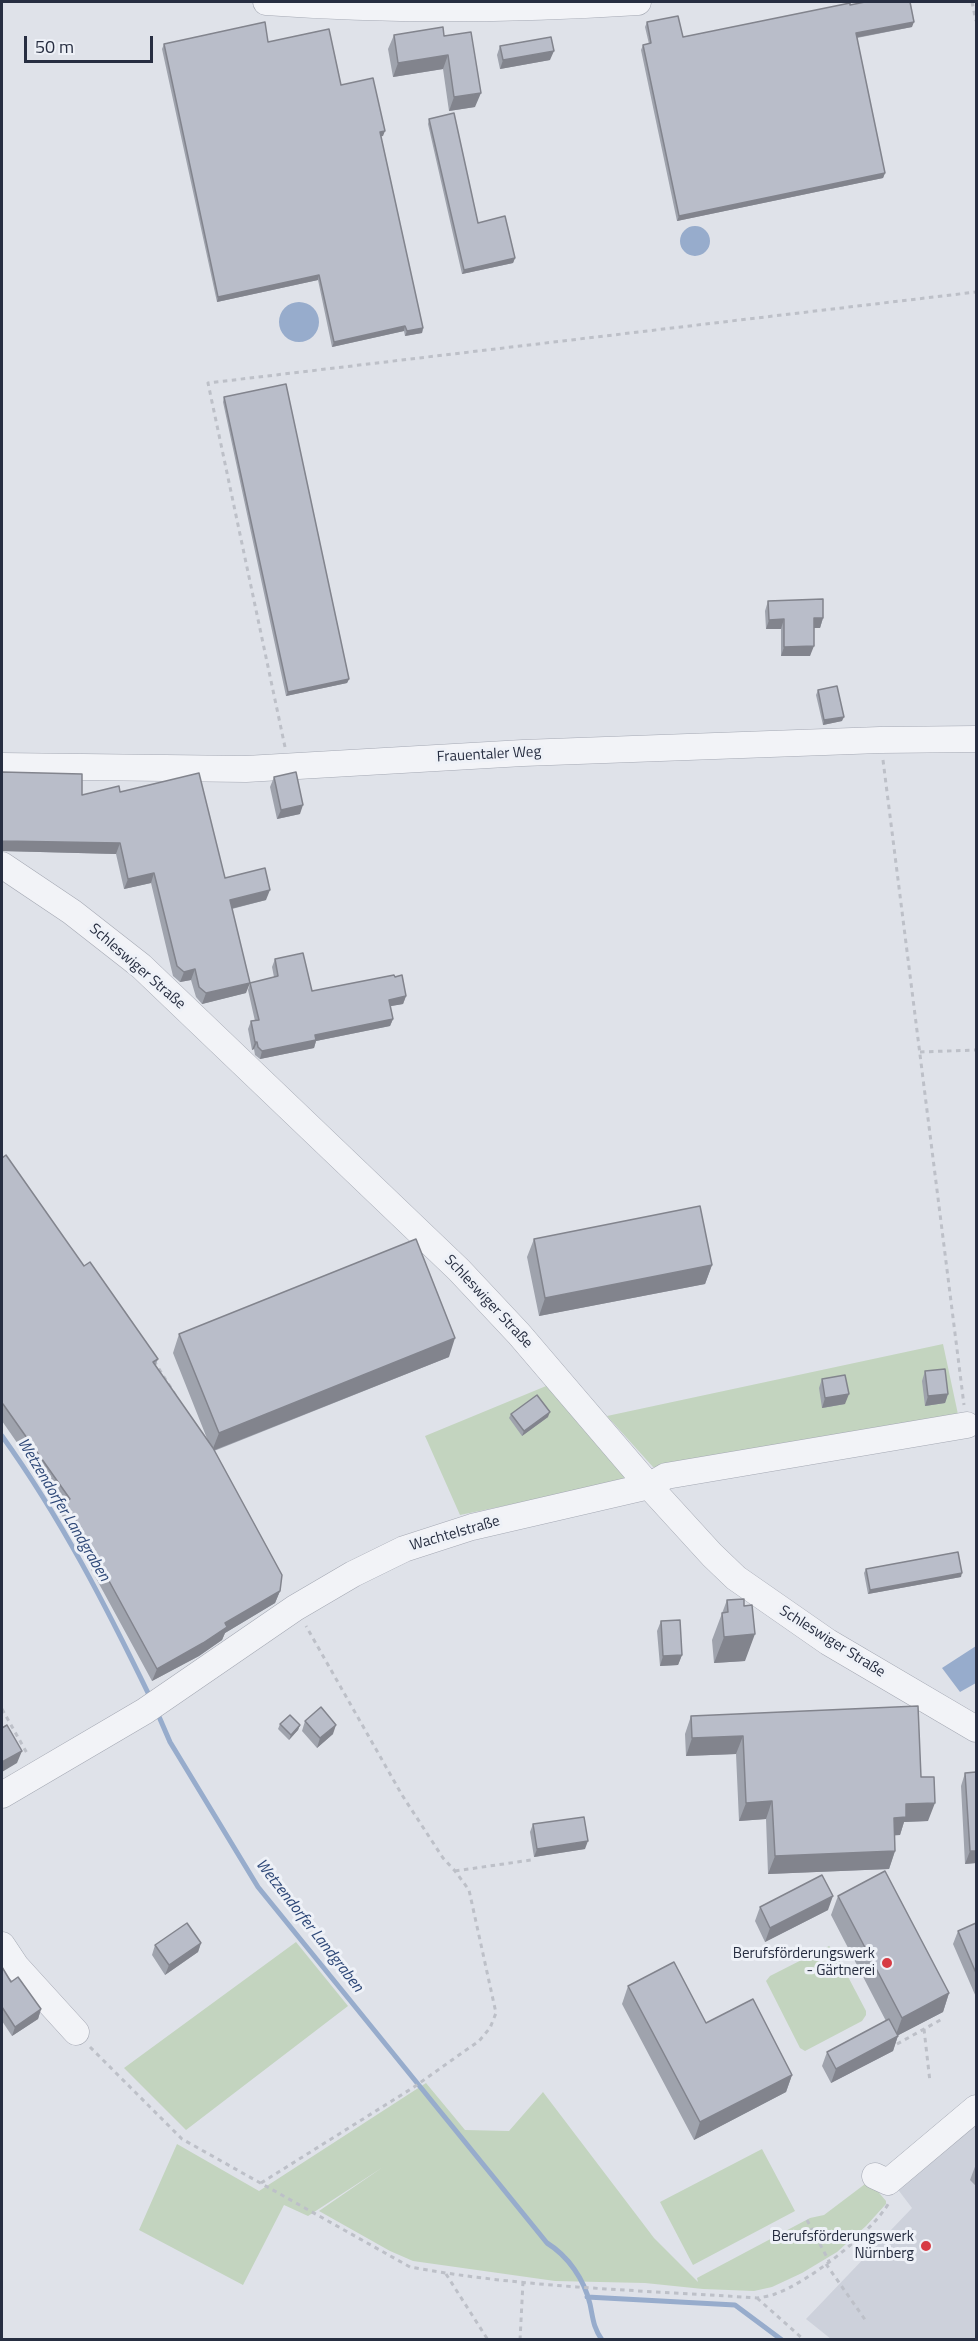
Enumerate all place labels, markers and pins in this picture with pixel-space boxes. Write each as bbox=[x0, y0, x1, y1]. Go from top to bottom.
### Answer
place label: Berufsförderungswerk - Gärtnerei bbox=[733, 1945, 875, 1980]
marker: Berufsförderungswerk - Gärtnerei bbox=[880, 1956, 894, 1970]
place label: Berufsförderungswerk Nürnberg bbox=[772, 2228, 914, 2263]
marker: Berufsförderungswerk Nürnberg bbox=[919, 2239, 933, 2253]

